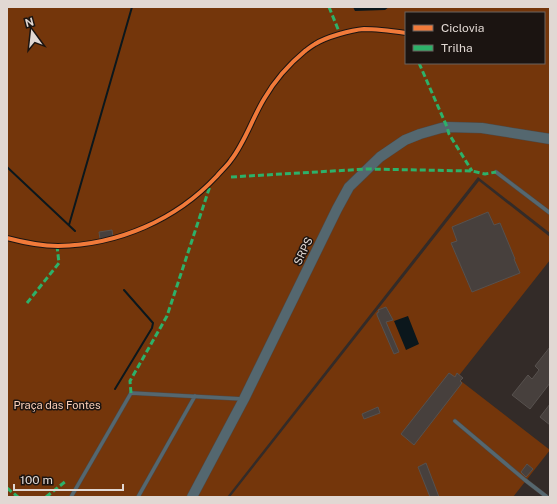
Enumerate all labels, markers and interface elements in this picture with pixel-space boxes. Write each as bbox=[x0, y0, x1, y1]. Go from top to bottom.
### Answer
north arrow bbox=[12, 12, 52, 52]
legend bbox=[405, 12, 545, 64]
text: N bbox=[24, 15, 35, 29]
text: Ciclovia bbox=[441, 21, 484, 35]
text: Trilha bbox=[441, 41, 473, 55]
street label: SRPS bbox=[291, 235, 315, 267]
park label: Praça das Fontes bbox=[13, 399, 101, 412]
scale bar bbox=[14, 466, 123, 492]
text: 100 m bbox=[20, 473, 53, 487]

